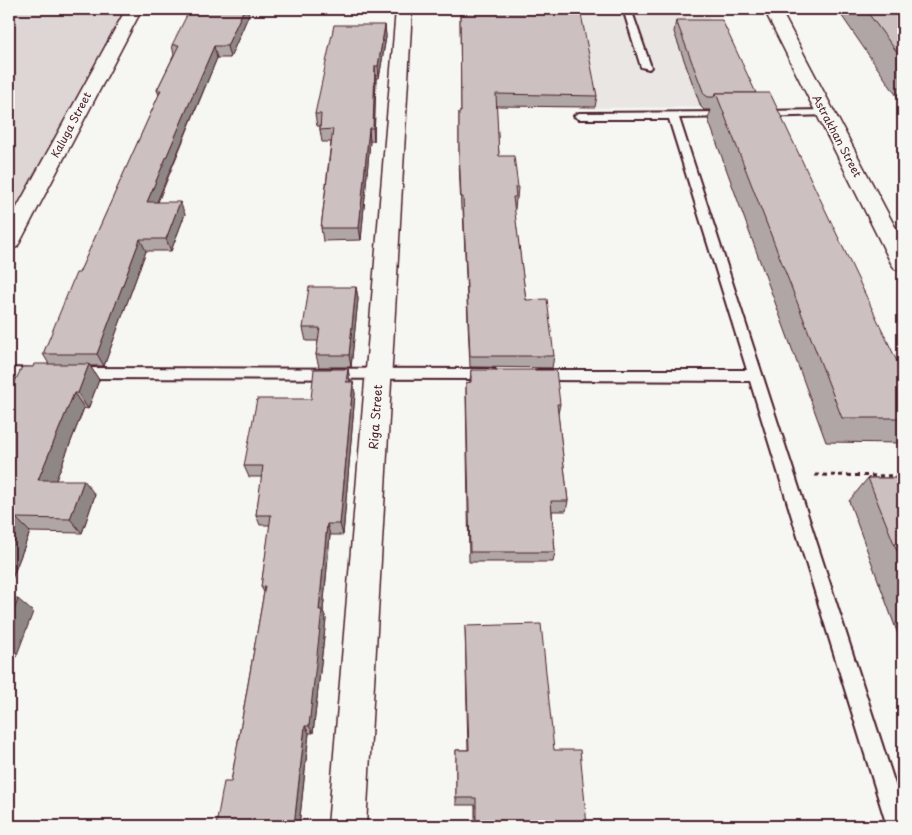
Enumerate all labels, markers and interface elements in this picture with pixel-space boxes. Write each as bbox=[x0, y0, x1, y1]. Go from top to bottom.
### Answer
street label: Kaluga Street bbox=[46, 88, 95, 161]
street label: Astrakhan Street bbox=[808, 91, 867, 181]
street label: Riga Street bbox=[364, 384, 386, 450]

